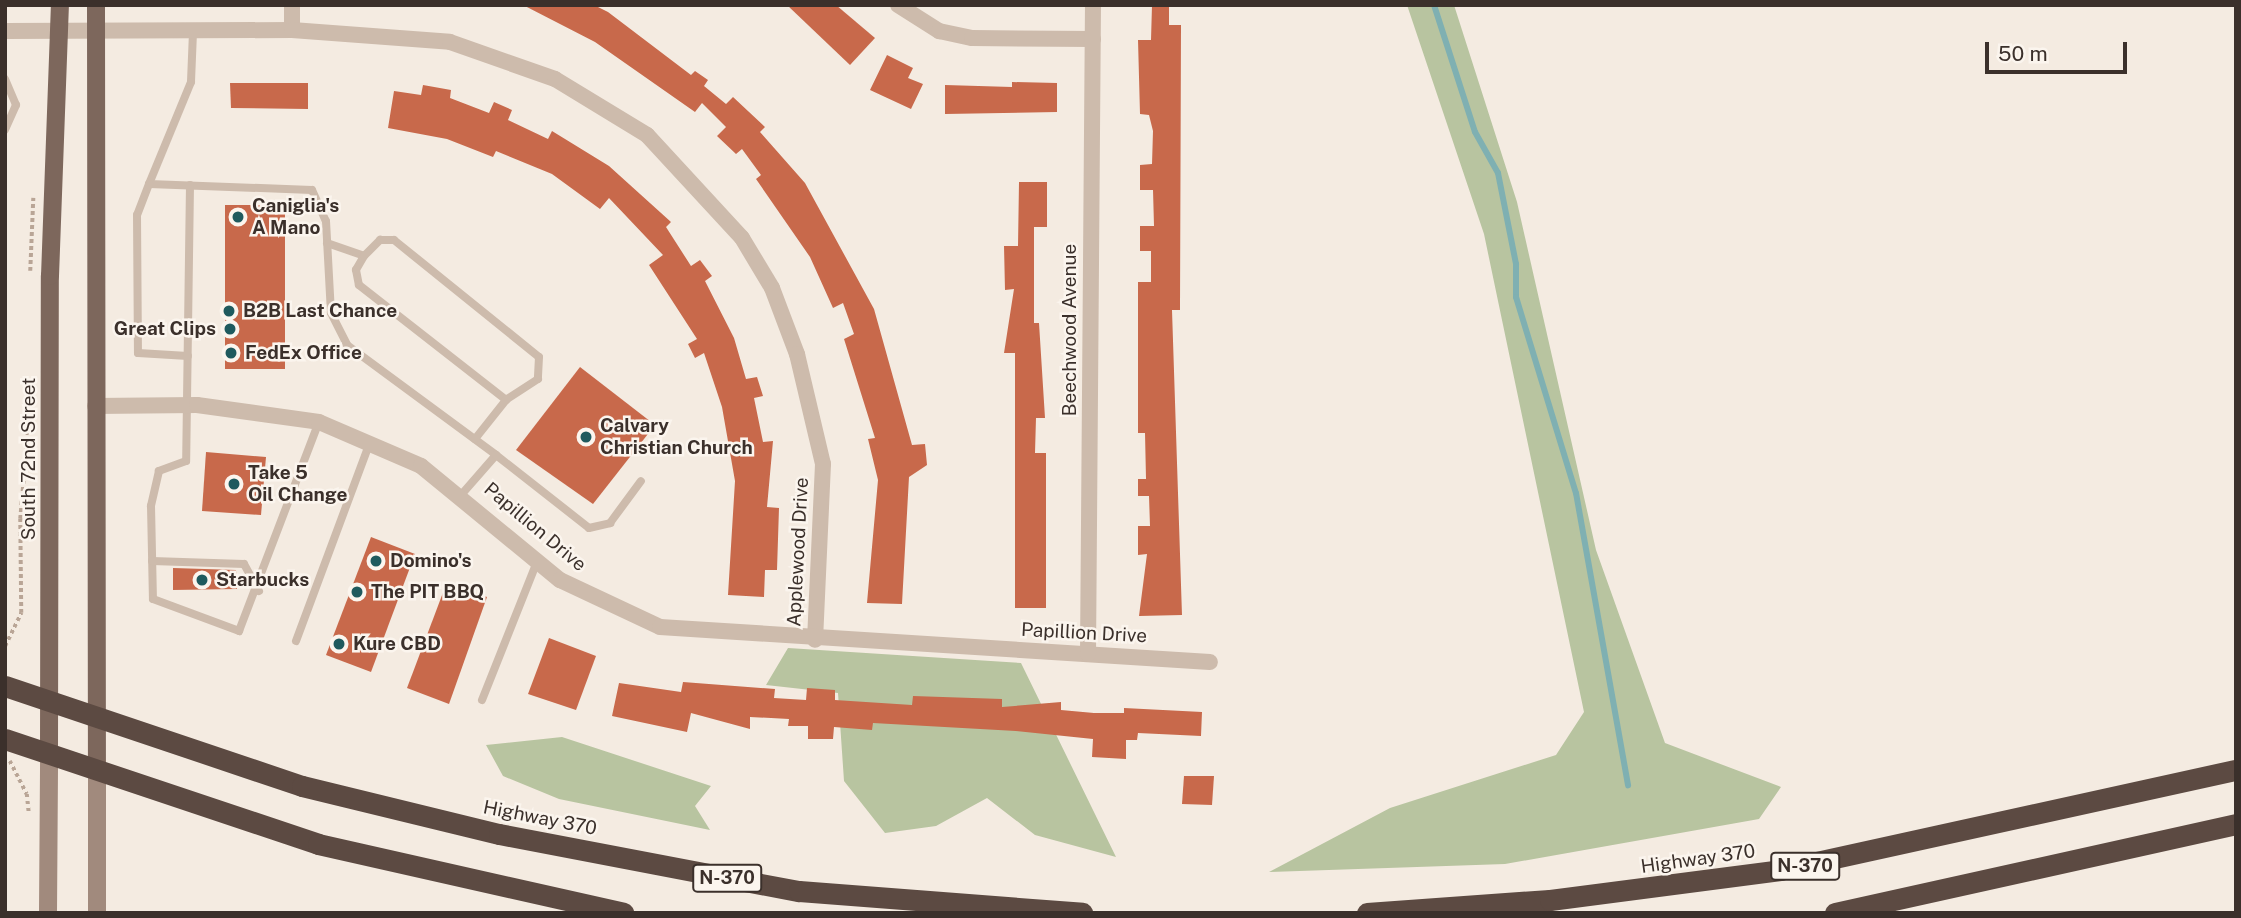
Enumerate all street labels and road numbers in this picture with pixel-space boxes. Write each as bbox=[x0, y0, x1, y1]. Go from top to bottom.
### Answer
street label: Beechwood Avenue bbox=[1059, 244, 1081, 416]
street label: South 72nd Street bbox=[18, 378, 40, 540]
street label: Applewood Drive bbox=[783, 477, 813, 627]
street label: Papillion Drive bbox=[479, 478, 591, 576]
street label: Papillion Drive bbox=[1020, 618, 1148, 648]
street label: Highway 370 bbox=[481, 796, 599, 840]
street label: Highway 370 bbox=[1639, 840, 1757, 878]
road number: N-370 bbox=[1770, 852, 1840, 880]
road number: N-370 bbox=[692, 864, 762, 892]

